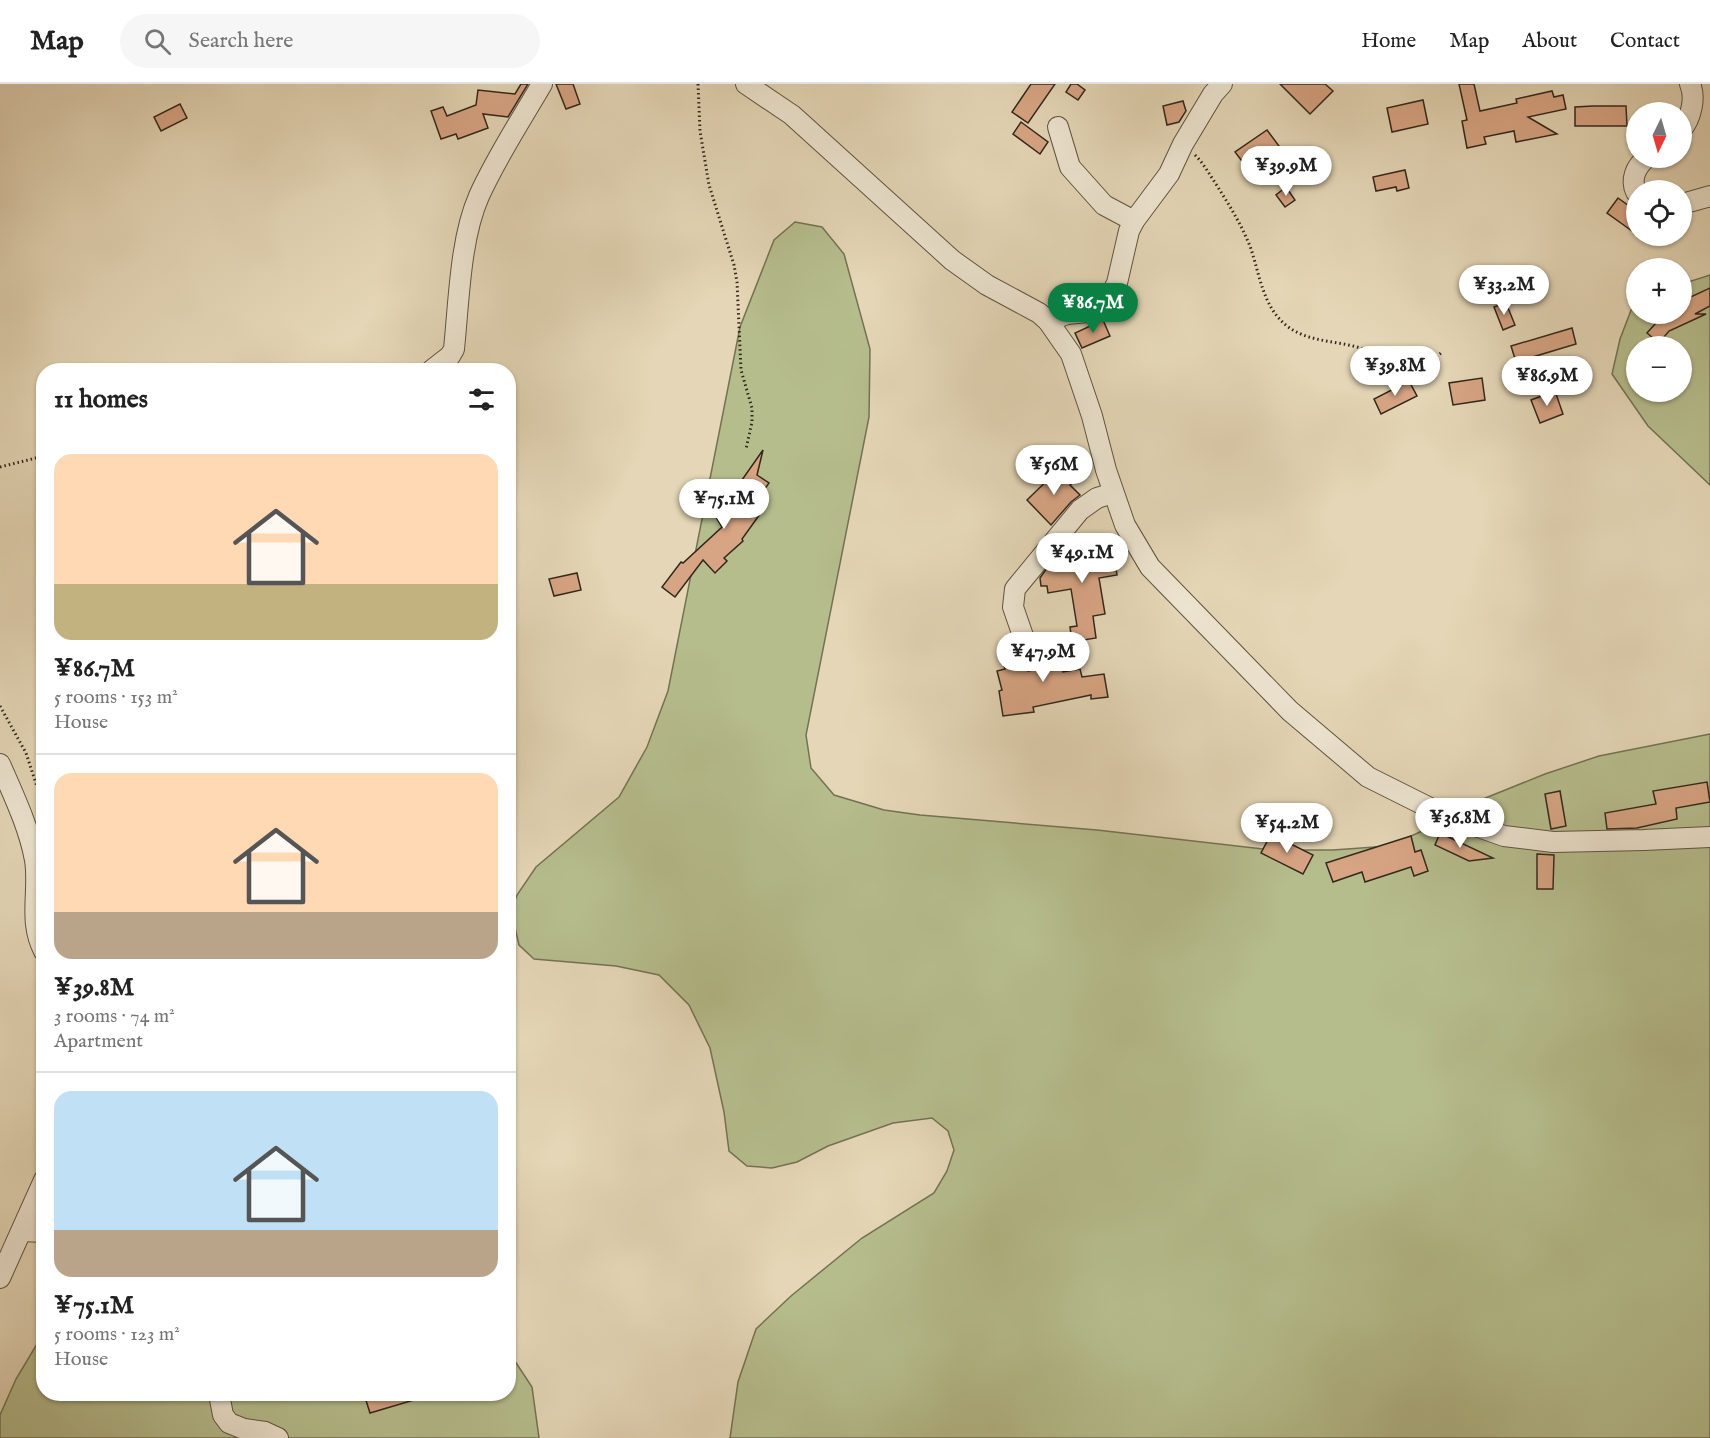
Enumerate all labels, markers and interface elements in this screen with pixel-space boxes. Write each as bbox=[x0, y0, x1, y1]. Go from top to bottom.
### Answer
search box bbox=[120, 14, 540, 68]
text: Map bbox=[30, 24, 84, 59]
icon: search bbox=[141, 25, 174, 58]
text: Search here bbox=[189, 27, 293, 55]
text: Home bbox=[1361, 28, 1416, 55]
text: Map bbox=[1449, 28, 1489, 55]
text: About bbox=[1522, 28, 1577, 55]
text: Contact bbox=[1610, 28, 1680, 55]
north arrow bbox=[1626, 102, 1692, 168]
map controls bbox=[1626, 102, 1692, 402]
pin: ¥39.9M bbox=[1237, 146, 1335, 197]
text: ¥39.9M bbox=[1255, 153, 1317, 178]
button: locate bbox=[1626, 180, 1692, 246]
button: + bbox=[1626, 258, 1692, 324]
pin: ¥33.2M bbox=[1455, 265, 1553, 316]
text: ¥33.2M bbox=[1473, 272, 1535, 297]
pin: ¥86.7M bbox=[1044, 283, 1142, 334]
text: ¥86.7M bbox=[1062, 290, 1124, 315]
button: − bbox=[1626, 336, 1692, 402]
pin: ¥39.8M bbox=[1346, 346, 1444, 397]
text: ¥39.8M bbox=[1364, 353, 1426, 378]
pin: ¥86.9M bbox=[1498, 356, 1596, 407]
text: ¥86.9M bbox=[1516, 363, 1578, 388]
text: 11 homes bbox=[54, 383, 148, 416]
icon: filters bbox=[465, 383, 498, 416]
pin: ¥56M bbox=[1018, 445, 1090, 496]
text: ¥56M bbox=[1029, 452, 1079, 477]
pin: ¥75.1M bbox=[675, 479, 773, 530]
text: ¥75.1M bbox=[693, 486, 755, 511]
icon: home bbox=[222, 493, 330, 601]
pin: ¥49.1M bbox=[1033, 533, 1131, 584]
text: ¥49.1M bbox=[1050, 540, 1114, 565]
pin: ¥47.9M bbox=[994, 632, 1092, 683]
text: ¥47.9M bbox=[1011, 639, 1075, 664]
text: ¥86.7M bbox=[54, 652, 135, 685]
text: 5 rooms · 153 m² bbox=[54, 685, 178, 710]
text: House bbox=[54, 710, 108, 735]
pin: ¥36.8M bbox=[1411, 798, 1509, 849]
pin: ¥54.2M bbox=[1238, 803, 1336, 854]
text: ¥36.8M bbox=[1429, 805, 1491, 830]
text: ¥54.2M bbox=[1255, 810, 1319, 835]
icon: home bbox=[222, 812, 330, 920]
text: ¥39.8M bbox=[54, 971, 134, 1004]
text: 3 rooms · 74 m² bbox=[54, 1004, 175, 1029]
text: Apartment bbox=[54, 1029, 143, 1054]
icon: home bbox=[222, 1130, 330, 1238]
text: ¥75.1M bbox=[54, 1289, 134, 1322]
text: 5 rooms · 123 m² bbox=[54, 1322, 180, 1347]
text: House bbox=[54, 1347, 108, 1372]

